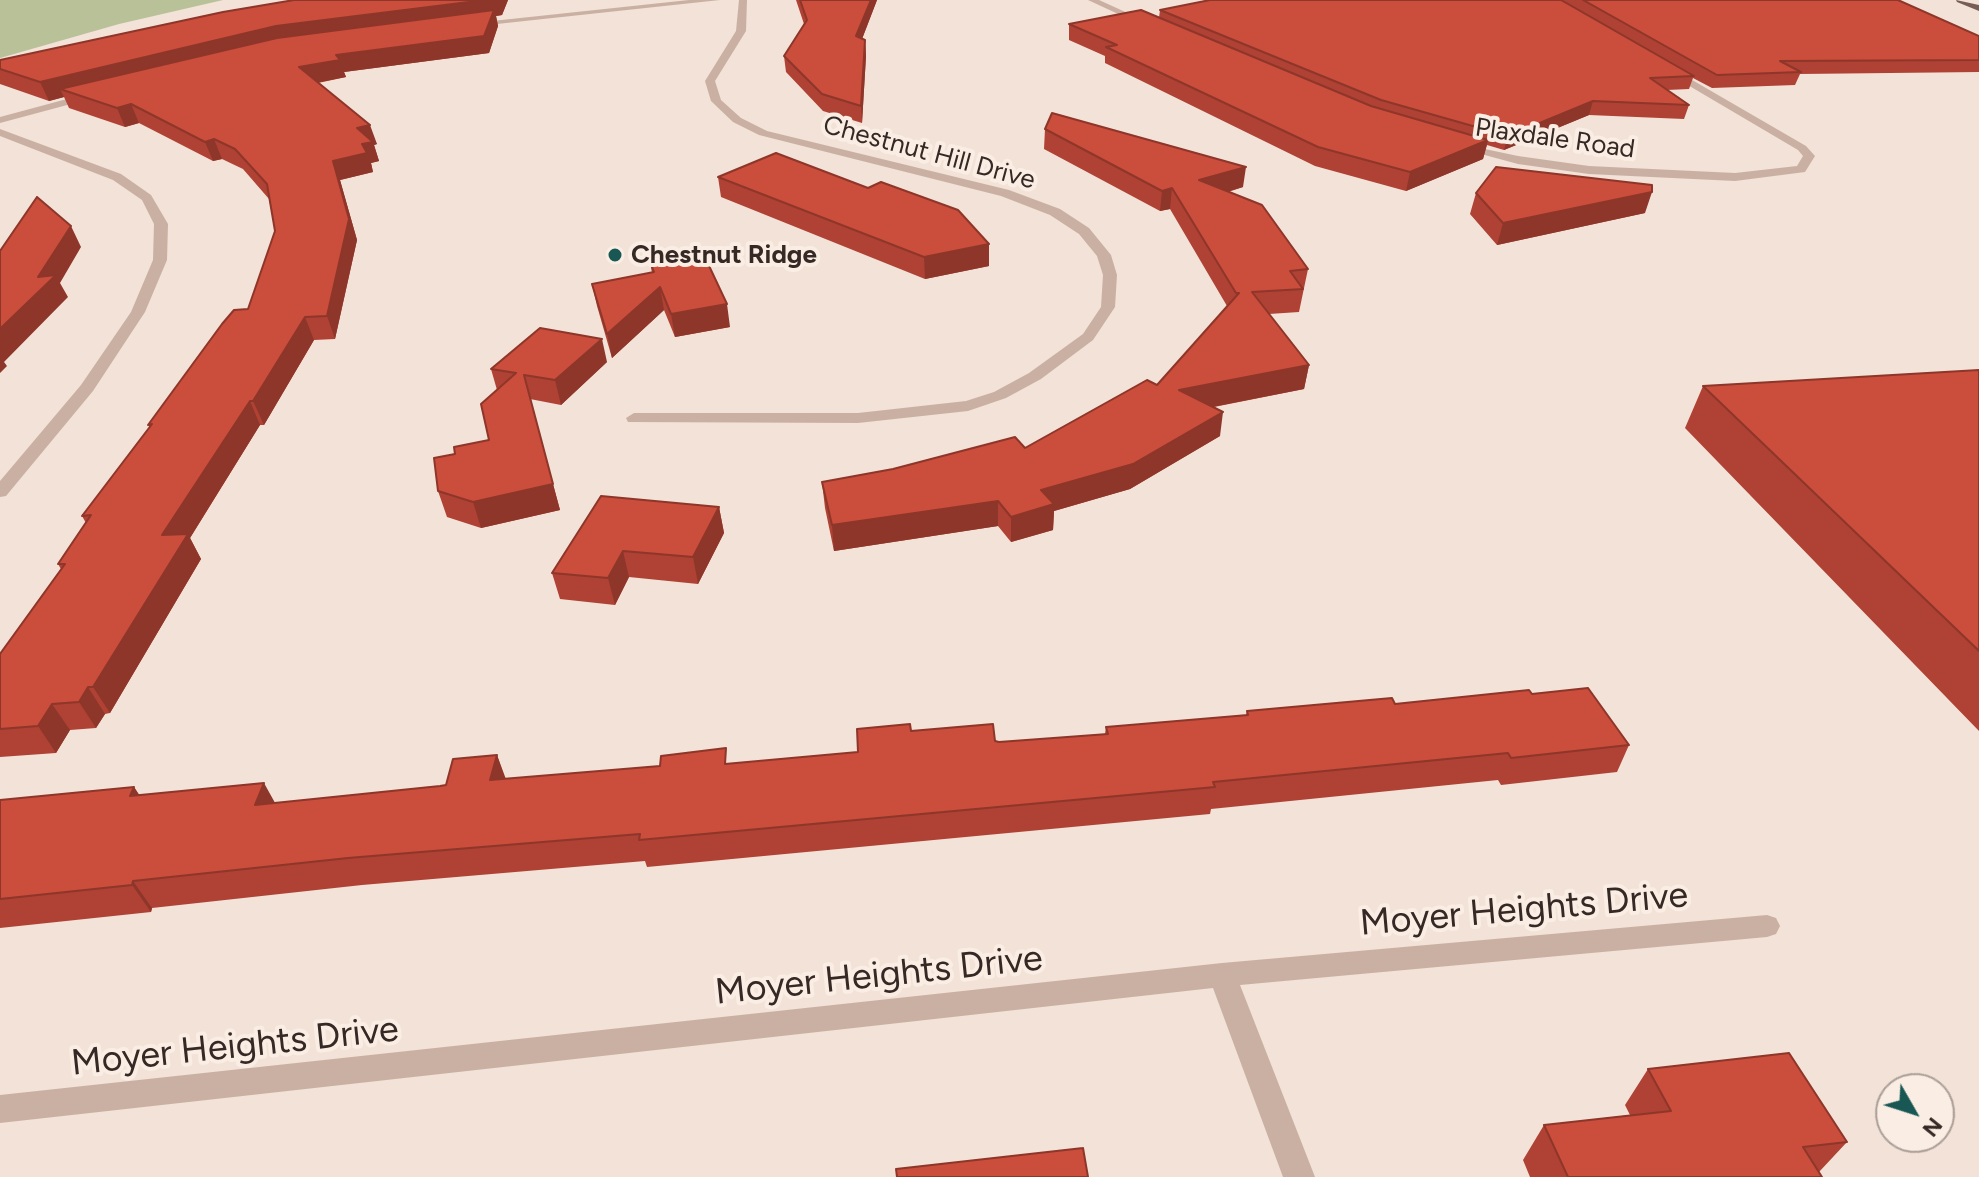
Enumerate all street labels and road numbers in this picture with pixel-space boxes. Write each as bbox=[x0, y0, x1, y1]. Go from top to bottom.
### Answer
street label: Chestnut Hill Drive bbox=[820, 110, 1038, 196]
street label: Plaxdale Road bbox=[1473, 112, 1637, 166]
street label: Moyer Heights Drive bbox=[1358, 874, 1690, 946]
street label: Moyer Heights Drive bbox=[713, 937, 1045, 1015]
street label: Moyer Heights Drive bbox=[69, 1008, 401, 1086]

